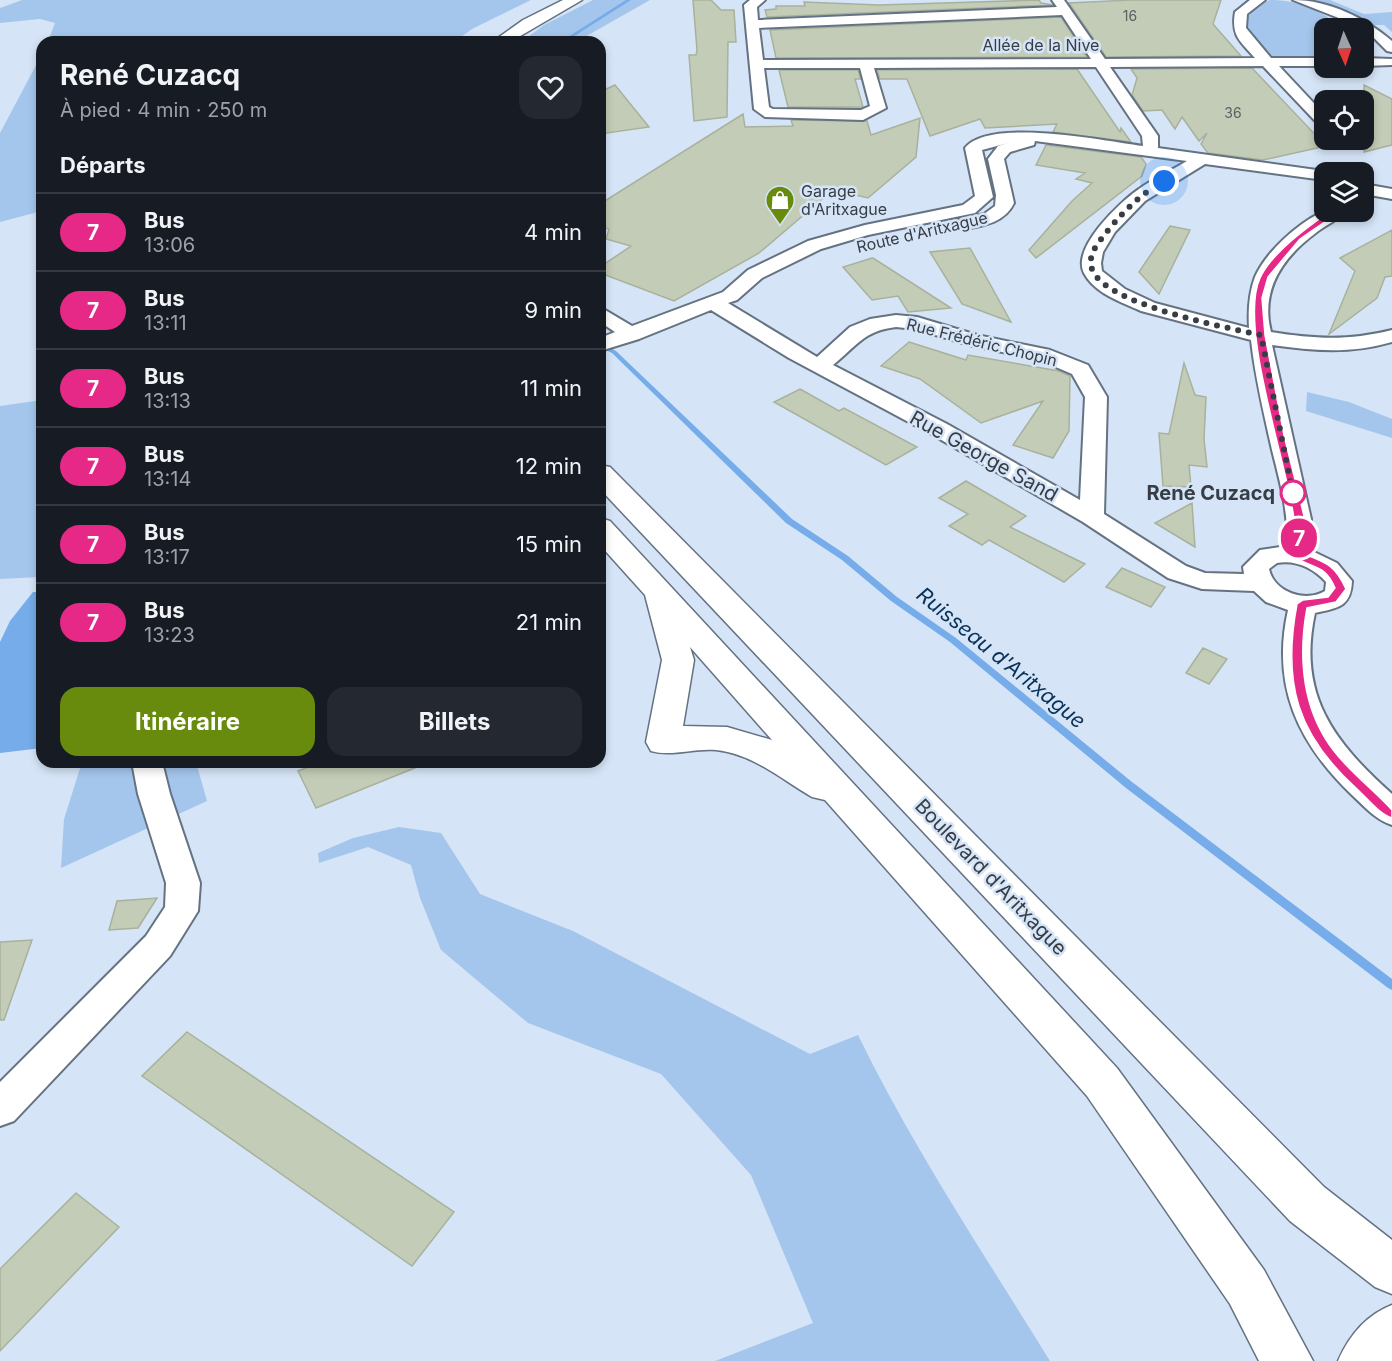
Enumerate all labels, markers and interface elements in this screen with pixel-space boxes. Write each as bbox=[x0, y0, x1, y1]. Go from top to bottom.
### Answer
house number: 16 bbox=[1123, 7, 1137, 24]
north arrow bbox=[1314, 18, 1374, 78]
map controls bbox=[1314, 18, 1374, 222]
street label: Allée de la Nive bbox=[983, 35, 1099, 55]
button: heart bbox=[519, 56, 582, 119]
text: René Cuzacq bbox=[60, 58, 240, 92]
button: locate bbox=[1314, 90, 1374, 150]
text: À pied · 4 min · 250 m bbox=[60, 98, 267, 122]
house number: 36 bbox=[1224, 104, 1242, 121]
text: Départs bbox=[60, 152, 145, 178]
button: layers bbox=[1314, 162, 1374, 222]
your location bbox=[1149, 166, 1179, 196]
place label: Garage d'Aritxague bbox=[801, 181, 887, 219]
shop icon: Garage d'Aritxague bbox=[764, 184, 796, 226]
text: Bus bbox=[144, 207, 185, 233]
street label: Route d'Aritxague bbox=[854, 207, 990, 257]
text: 4 min bbox=[524, 219, 582, 245]
text: 7 bbox=[87, 220, 99, 245]
text: 13:06 bbox=[144, 233, 195, 257]
text: Bus bbox=[144, 285, 185, 311]
text: 9 min bbox=[525, 297, 582, 323]
text: 7 bbox=[87, 298, 99, 323]
text: 13:11 bbox=[144, 311, 187, 335]
street label: Rue Frédéric Chopin bbox=[905, 314, 1059, 370]
text: Bus bbox=[144, 363, 185, 389]
text: 11 min bbox=[520, 375, 582, 401]
text: 7 bbox=[87, 376, 99, 401]
text: 13:13 bbox=[144, 389, 191, 413]
street label: Rue George Sand bbox=[906, 405, 1062, 507]
text: Bus bbox=[144, 441, 185, 467]
text: 12 min bbox=[516, 453, 582, 479]
text: 7 bbox=[87, 454, 99, 479]
text: 13:14 bbox=[144, 467, 191, 491]
marker: René Cuzacq bbox=[1280, 480, 1306, 506]
place label: René Cuzacq bbox=[1146, 481, 1275, 505]
line badge: 7 bbox=[1280, 518, 1318, 558]
text: Bus bbox=[144, 519, 185, 545]
text: 7 bbox=[1293, 526, 1305, 551]
text: 15 min bbox=[516, 531, 582, 557]
text: 7 bbox=[87, 532, 99, 557]
text: 13:17 bbox=[144, 545, 190, 569]
water label: Ruisseau d'Aritxague bbox=[912, 582, 1091, 733]
text: Bus bbox=[144, 597, 185, 623]
text: 21 min bbox=[516, 609, 582, 635]
text: 7 bbox=[87, 610, 99, 635]
text: 13:23 bbox=[144, 623, 195, 647]
button: Itinéraire bbox=[60, 687, 315, 756]
button: Billets bbox=[327, 687, 582, 756]
street label: Boulevard d'Aritxague bbox=[910, 794, 1072, 960]

